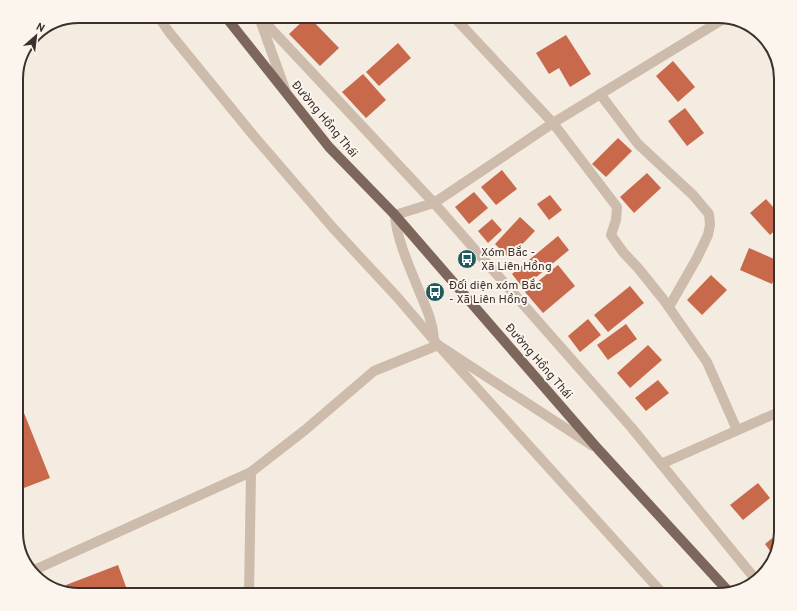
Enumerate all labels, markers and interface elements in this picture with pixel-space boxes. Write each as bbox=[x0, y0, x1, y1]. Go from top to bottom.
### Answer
north arrow bbox=[16, 16, 56, 56]
text: N bbox=[33, 20, 47, 36]
street label: Đường Hồng Thái bbox=[287, 78, 361, 161]
place label: Xóm Bắc - Xã Liên Hồng bbox=[481, 245, 552, 275]
bus stop icon: Xóm Bắc - Xã Liên Hồng bbox=[456, 248, 478, 270]
place label: Đối diện xóm Bắc - Xã Liên Hồng bbox=[449, 278, 542, 308]
bus stop icon: Đối diện xóm Bắc - Xã Liên Hồng bbox=[424, 281, 446, 303]
street label: Đường Hồng Thái bbox=[501, 320, 576, 403]

